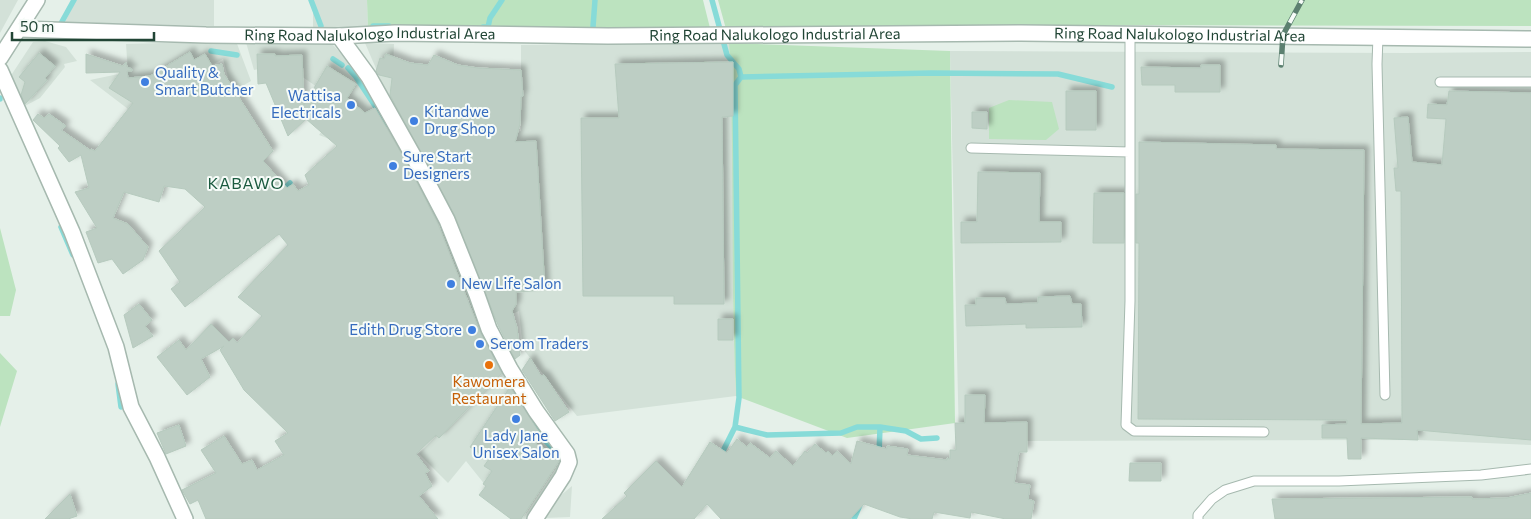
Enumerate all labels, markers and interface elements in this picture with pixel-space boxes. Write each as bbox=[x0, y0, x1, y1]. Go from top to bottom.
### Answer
scale bar bbox=[12, 10, 155, 42]
text: 50 m bbox=[20, 17, 54, 35]
street label: Ring Road Nalukologo Industrial Area bbox=[244, 23, 496, 44]
street label: Ring Road Nalukologo Industrial Area bbox=[1054, 23, 1306, 44]
street label: Ring Road Nalukologo Industrial Area bbox=[649, 24, 901, 44]
place label: Quality & Smart Butcher bbox=[155, 63, 254, 98]
marker: Quality & Smart Butcher bbox=[139, 76, 151, 88]
place label: Wattisa Electricals bbox=[271, 86, 341, 121]
marker: Wattisa Electricals bbox=[345, 99, 357, 111]
place label: Kitandwe Drug Shop bbox=[424, 102, 496, 137]
marker: Kitandwe Drug Shop bbox=[408, 115, 420, 127]
place label: Sure Start Designers bbox=[403, 147, 471, 182]
marker: Sure Start Designers bbox=[387, 160, 399, 172]
district label: KABAWO bbox=[208, 173, 285, 192]
place label: New Life Salon bbox=[461, 274, 562, 292]
marker: New Life Salon bbox=[445, 278, 457, 290]
place label: Edith Drug Store bbox=[349, 320, 462, 338]
marker: Edith Drug Store bbox=[466, 324, 478, 336]
place label: Serom Traders bbox=[490, 334, 589, 352]
marker: Serom Traders bbox=[474, 338, 486, 350]
marker: Kawomera Restaurant bbox=[483, 359, 495, 371]
place label: Kawomera Restaurant bbox=[451, 372, 527, 407]
marker: Lady Jane Unisex Salon bbox=[510, 413, 522, 425]
place label: Lady Jane Unisex Salon bbox=[472, 426, 560, 461]

